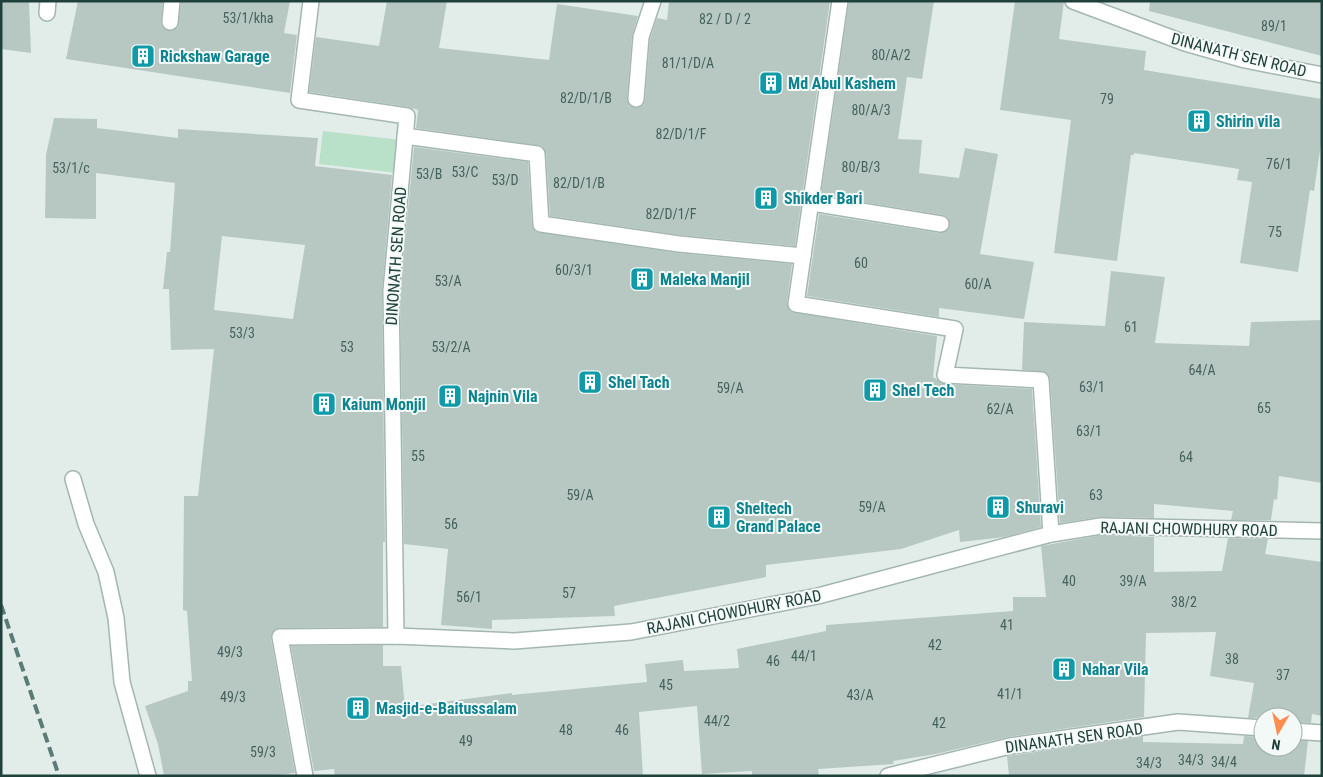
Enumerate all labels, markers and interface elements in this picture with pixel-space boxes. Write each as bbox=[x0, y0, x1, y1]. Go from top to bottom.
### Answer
house number: 53/1/kha bbox=[223, 10, 273, 26]
house number: 82 / D / 2 bbox=[699, 11, 751, 27]
house number: 89/1 bbox=[1261, 18, 1287, 34]
street label: DINANATH SEN ROAD bbox=[1169, 29, 1309, 81]
building icon: Rickshaw Garage bbox=[130, 43, 156, 69]
place label: Rickshaw Garage bbox=[160, 47, 270, 66]
house number: 80/A/2 bbox=[871, 47, 911, 63]
house number: 81/1/D/A bbox=[662, 55, 714, 71]
building icon: Md Abul Kashem bbox=[758, 70, 784, 96]
place label: Md Abul Kashem bbox=[788, 74, 896, 93]
house number: 82/D/1/B bbox=[560, 90, 612, 106]
house number: 79 bbox=[1100, 91, 1114, 107]
house number: 80/A/3 bbox=[851, 102, 891, 118]
building icon: Shirin vila bbox=[1186, 108, 1212, 134]
place label: Shirin vila bbox=[1216, 112, 1281, 131]
house number: 82/D/1/F bbox=[655, 126, 707, 142]
house number: 76/1 bbox=[1266, 156, 1292, 172]
house number: 80/B/3 bbox=[842, 159, 880, 175]
house number: 53/1/c bbox=[52, 160, 90, 176]
house number: 53/C bbox=[452, 164, 479, 180]
house number: 53/B bbox=[416, 166, 442, 182]
house number: 53/D bbox=[491, 172, 519, 188]
house number: 82/D/1/B bbox=[553, 175, 605, 191]
building icon: Shikder Bari bbox=[753, 185, 779, 211]
street label: DINONATH SEN ROAD bbox=[382, 186, 410, 326]
place label: Shikder Bari bbox=[784, 189, 862, 208]
house number: 82/D/1/F bbox=[645, 206, 697, 222]
house number: 75 bbox=[1268, 224, 1282, 240]
house number: 60 bbox=[854, 255, 868, 271]
house number: 60/3/1 bbox=[555, 262, 593, 278]
building icon: Maleka Manjil bbox=[629, 266, 655, 292]
place label: Maleka Manjil bbox=[660, 270, 750, 289]
house number: 53/A bbox=[434, 273, 462, 289]
house number: 60/A bbox=[964, 276, 992, 292]
house number: 61 bbox=[1124, 319, 1138, 335]
house number: 53/3 bbox=[229, 325, 255, 341]
house number: 53 bbox=[340, 339, 354, 355]
house number: 53/2/A bbox=[431, 339, 471, 355]
house number: 64/A bbox=[1188, 362, 1216, 378]
building icon: Shel Tach bbox=[577, 369, 603, 395]
place label: Shel Tach bbox=[608, 373, 670, 392]
building icon: Shel Tech bbox=[862, 377, 888, 403]
house number: 63/1 bbox=[1079, 379, 1105, 395]
house number: 59/A bbox=[716, 380, 744, 396]
place label: Shel Tech bbox=[892, 381, 954, 400]
building icon: Najnin Vila bbox=[437, 383, 463, 409]
place label: Najnin Vila bbox=[468, 387, 538, 406]
building icon: Kaium Monjil bbox=[311, 391, 337, 417]
place label: Kaium Monjil bbox=[342, 395, 426, 414]
house number: 65 bbox=[1257, 400, 1271, 416]
house number: 62/A bbox=[986, 401, 1014, 417]
house number: 63/1 bbox=[1076, 423, 1102, 439]
house number: 55 bbox=[411, 448, 425, 464]
house number: 64 bbox=[1179, 449, 1193, 465]
house number: 59/A bbox=[566, 487, 594, 503]
house number: 63 bbox=[1089, 487, 1103, 503]
building icon: Shuravi bbox=[985, 494, 1011, 520]
place label: Shuravi bbox=[1016, 498, 1064, 517]
place label: Sheltech Grand Palace bbox=[736, 499, 821, 536]
house number: 59/A bbox=[858, 499, 886, 515]
building icon: Sheltech Grand Palace bbox=[706, 504, 732, 530]
house number: 56 bbox=[444, 516, 458, 532]
street label: RAJANI CHOWDHURY ROAD bbox=[1100, 518, 1278, 540]
house number: 40 bbox=[1062, 573, 1076, 589]
house number: 39/A bbox=[1119, 573, 1147, 589]
house number: 57 bbox=[562, 585, 576, 601]
street label: RAJANI CHOWDHURY ROAD bbox=[645, 586, 823, 638]
house number: 56/1 bbox=[456, 589, 482, 605]
house number: 38/2 bbox=[1171, 594, 1197, 610]
house number: 41 bbox=[1000, 617, 1014, 633]
house number: 42 bbox=[928, 637, 942, 653]
house number: 49/3 bbox=[217, 644, 243, 660]
house number: 44/1 bbox=[791, 648, 817, 664]
house number: 38 bbox=[1225, 651, 1239, 667]
house number: 46 bbox=[766, 653, 780, 669]
building icon: Nahar Vila bbox=[1051, 656, 1077, 682]
place label: Nahar Vila bbox=[1082, 660, 1149, 679]
house number: 37 bbox=[1276, 667, 1290, 683]
house number: 45 bbox=[659, 677, 673, 693]
house number: 41/1 bbox=[997, 686, 1023, 702]
house number: 43/A bbox=[846, 687, 874, 703]
house number: 49/3 bbox=[220, 689, 246, 705]
building icon: Masjid-e-Baitussalam bbox=[345, 695, 371, 721]
place label: Masjid-e-Baitussalam bbox=[376, 699, 517, 718]
north arrow bbox=[1253, 707, 1303, 757]
house number: 44/2 bbox=[704, 713, 730, 729]
house number: 42 bbox=[932, 715, 946, 731]
street label: DINANATH SEN ROAD bbox=[1004, 719, 1144, 757]
house number: 48 bbox=[559, 722, 573, 738]
house number: 46 bbox=[615, 722, 629, 738]
house number: 49 bbox=[459, 733, 473, 749]
text: N bbox=[1270, 736, 1281, 753]
house number: 59/3 bbox=[250, 744, 276, 760]
house number: 34/3 bbox=[1178, 752, 1204, 768]
house number: 34/4 bbox=[1211, 754, 1237, 770]
house number: 34/3 bbox=[1136, 755, 1162, 771]

